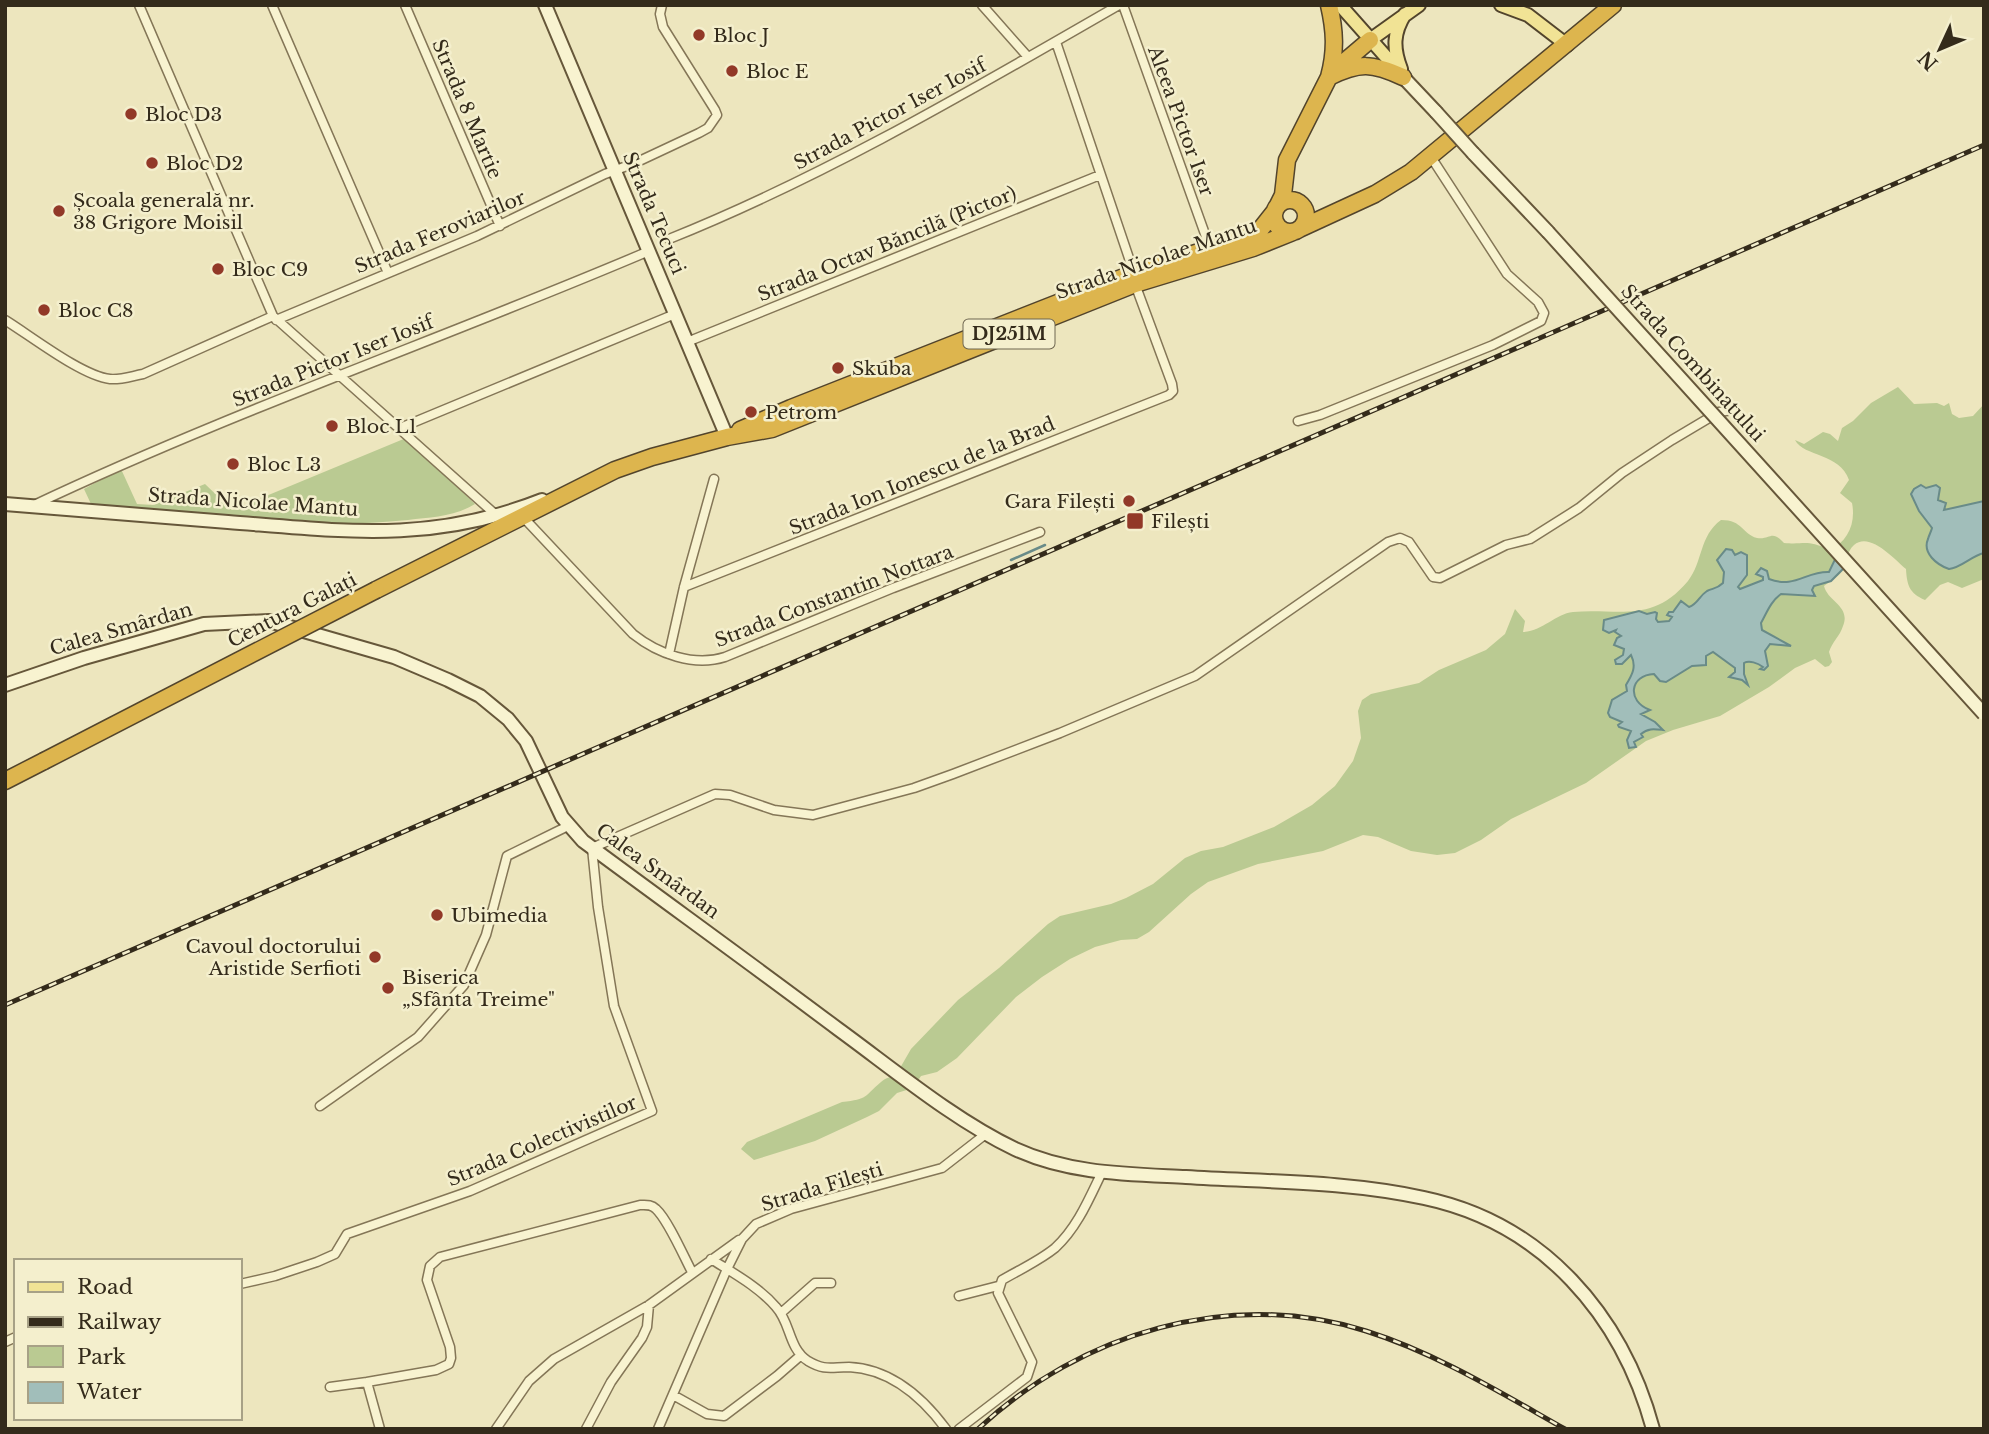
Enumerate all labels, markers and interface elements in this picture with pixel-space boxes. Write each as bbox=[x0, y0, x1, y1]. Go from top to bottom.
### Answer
north arrow bbox=[1905, 14, 1975, 84]
place label: Bloc J bbox=[713, 24, 769, 47]
marker: Bloc J bbox=[691, 27, 707, 43]
street label: Strada 8 Martie bbox=[427, 36, 507, 182]
street label: Aleea Pictor Iser bbox=[1143, 42, 1219, 199]
text: N bbox=[1914, 46, 1943, 75]
street label: Strada Pictor Iser Iosif bbox=[790, 52, 992, 175]
place label: Bloc E bbox=[746, 60, 809, 83]
marker: Bloc E bbox=[724, 63, 740, 79]
place label: Bloc D3 bbox=[145, 103, 222, 126]
marker: Bloc D3 bbox=[123, 106, 139, 122]
street label: Strada Tecuci bbox=[618, 148, 690, 278]
place label: Bloc D2 bbox=[166, 152, 243, 175]
marker: Bloc D2 bbox=[144, 155, 160, 171]
street label: Strada Octav Băncilă (Pictor) bbox=[754, 181, 1020, 307]
street label: Strada Feroviarilor bbox=[351, 186, 529, 278]
place label: Școala generală nr. 38 Grigore Moisil bbox=[73, 189, 255, 234]
marker: Școala generală nr. 38 Grigore Moisil bbox=[51, 203, 67, 219]
street label: Strada Nicolae Mantu bbox=[1053, 214, 1260, 304]
place label: Bloc C9 bbox=[232, 258, 308, 281]
marker: Bloc C9 bbox=[210, 261, 226, 277]
street label: Strada Combinatului bbox=[1616, 280, 1770, 447]
place label: Bloc C8 bbox=[58, 299, 134, 322]
marker: Bloc C8 bbox=[36, 302, 52, 318]
street label: Strada Pictor Iser Iosif bbox=[229, 309, 439, 412]
road number: DJ251M bbox=[964, 320, 1054, 348]
place label: Skuba bbox=[852, 357, 912, 380]
marker: Skuba bbox=[830, 360, 846, 376]
place label: Petrom bbox=[765, 401, 837, 424]
marker: Petrom bbox=[743, 404, 759, 420]
street label: Strada Ion Ionescu de la Brad bbox=[786, 412, 1058, 540]
place label: Bloc L1 bbox=[346, 415, 417, 438]
marker: Bloc L1 bbox=[324, 418, 340, 434]
place label: Bloc L3 bbox=[247, 453, 321, 476]
marker: Bloc L3 bbox=[225, 456, 241, 472]
street label: Strada Nicolae Mantu bbox=[147, 483, 359, 521]
place label: Gara Filești bbox=[1005, 490, 1116, 513]
marker: Gara Filești bbox=[1121, 493, 1137, 509]
place label: Filești bbox=[1151, 510, 1210, 533]
marker: Filești bbox=[1125, 511, 1145, 531]
street label: Strada Constantin Nottara bbox=[712, 540, 957, 652]
street label: Centura Galați bbox=[224, 567, 361, 652]
street label: Calea Smârdan bbox=[47, 598, 195, 660]
street label: Calea Smârdan bbox=[592, 818, 724, 924]
place label: Ubimedia bbox=[451, 904, 548, 927]
marker: Ubimedia bbox=[429, 907, 445, 923]
place label: Cavoul doctorului Aristide Serfioti bbox=[185, 935, 362, 980]
marker: Cavoul doctorului Aristide Serfioti bbox=[367, 949, 383, 965]
place label: Biserica „Sfânta Treime" bbox=[402, 966, 555, 1011]
marker: Biserica „Sfânta Treime" bbox=[380, 980, 396, 996]
street label: Strada Colectivistilor bbox=[444, 1091, 640, 1191]
street label: Strada Filești bbox=[758, 1157, 886, 1216]
legend bbox=[14, 1259, 242, 1420]
text: Road bbox=[77, 1274, 133, 1300]
text: Railway bbox=[77, 1309, 162, 1335]
text: Park bbox=[77, 1344, 126, 1370]
text: Water bbox=[76, 1379, 141, 1405]

